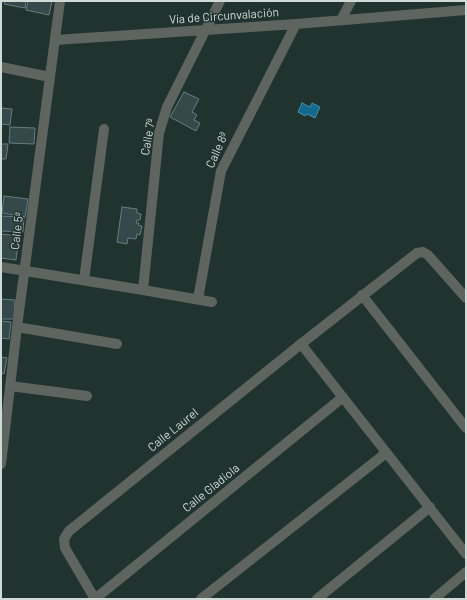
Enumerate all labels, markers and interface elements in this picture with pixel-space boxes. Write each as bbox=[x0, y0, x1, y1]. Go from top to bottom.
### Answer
street label: Vía de Circunvalación bbox=[169, 5, 279, 27]
street label: Calle 7ª bbox=[138, 117, 158, 157]
street label: Calle 8ª bbox=[203, 130, 231, 170]
street label: Calle 5ª bbox=[8, 211, 26, 251]
street label: Calle Laurel bbox=[145, 405, 201, 455]
street label: Calle Gladiola bbox=[180, 461, 242, 515]

